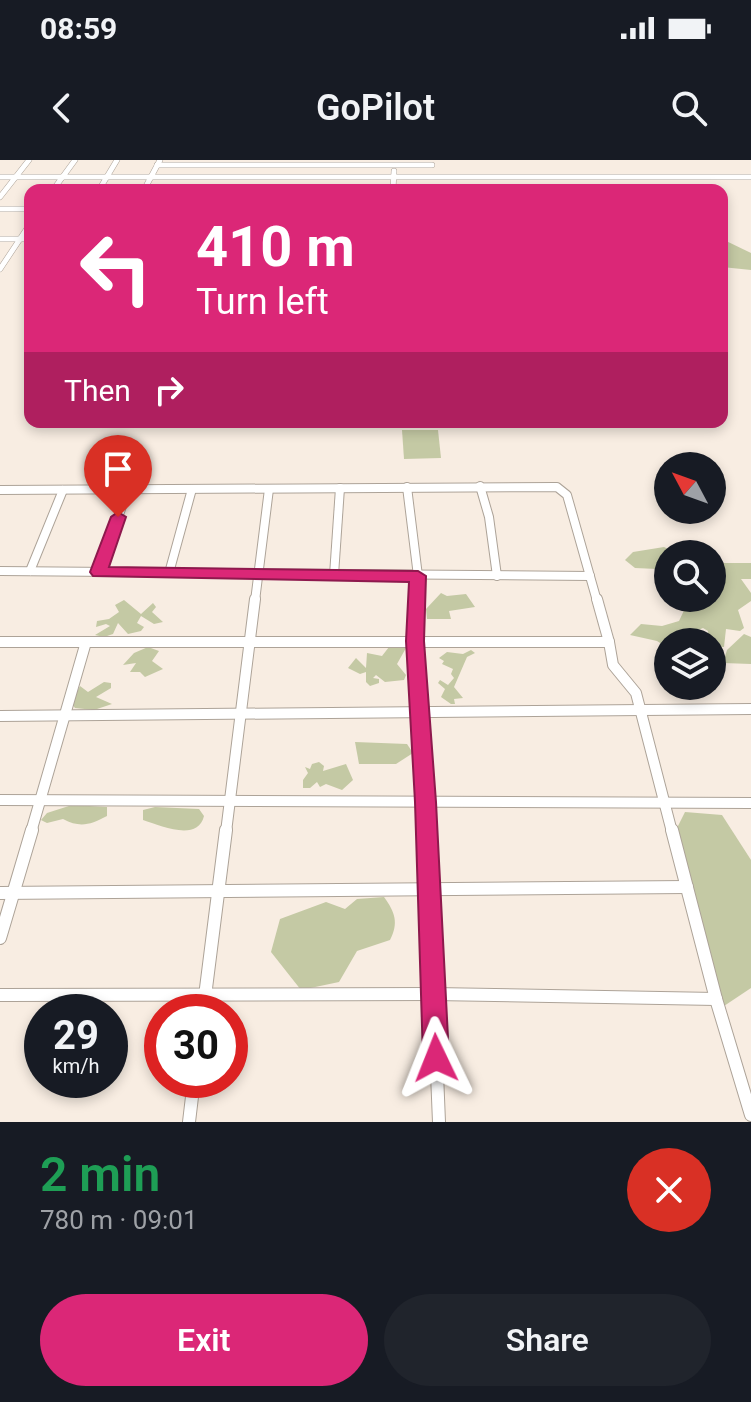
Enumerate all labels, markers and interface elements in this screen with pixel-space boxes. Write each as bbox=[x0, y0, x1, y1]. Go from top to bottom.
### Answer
text: 08:59 bbox=[40, 11, 117, 46]
icon: back bbox=[40, 86, 84, 130]
icon: search bbox=[667, 86, 711, 130]
text: GoPilot bbox=[316, 87, 435, 129]
text: 410 m bbox=[196, 214, 355, 280]
icon: left bbox=[64, 216, 168, 320]
text: Turn left bbox=[196, 281, 329, 323]
icon: right bbox=[147, 368, 191, 412]
text: Then bbox=[64, 373, 131, 408]
pin bbox=[84, 435, 152, 517]
icon: arrive bbox=[96, 447, 140, 491]
north arrow bbox=[654, 452, 726, 524]
map controls bbox=[654, 452, 726, 700]
button: search bbox=[654, 540, 726, 612]
button: layers bbox=[654, 628, 726, 700]
speed limit sign: 30 bbox=[144, 994, 248, 1098]
text: 29 bbox=[53, 1012, 99, 1059]
position arrow bbox=[394, 1016, 478, 1100]
text: km/h bbox=[53, 1054, 99, 1078]
text: 2 min bbox=[40, 1146, 160, 1203]
button: close bbox=[627, 1148, 711, 1232]
text: 780 m · 09:01 bbox=[40, 1205, 198, 1235]
button: Exit bbox=[40, 1294, 368, 1386]
button: Share bbox=[384, 1294, 711, 1386]

